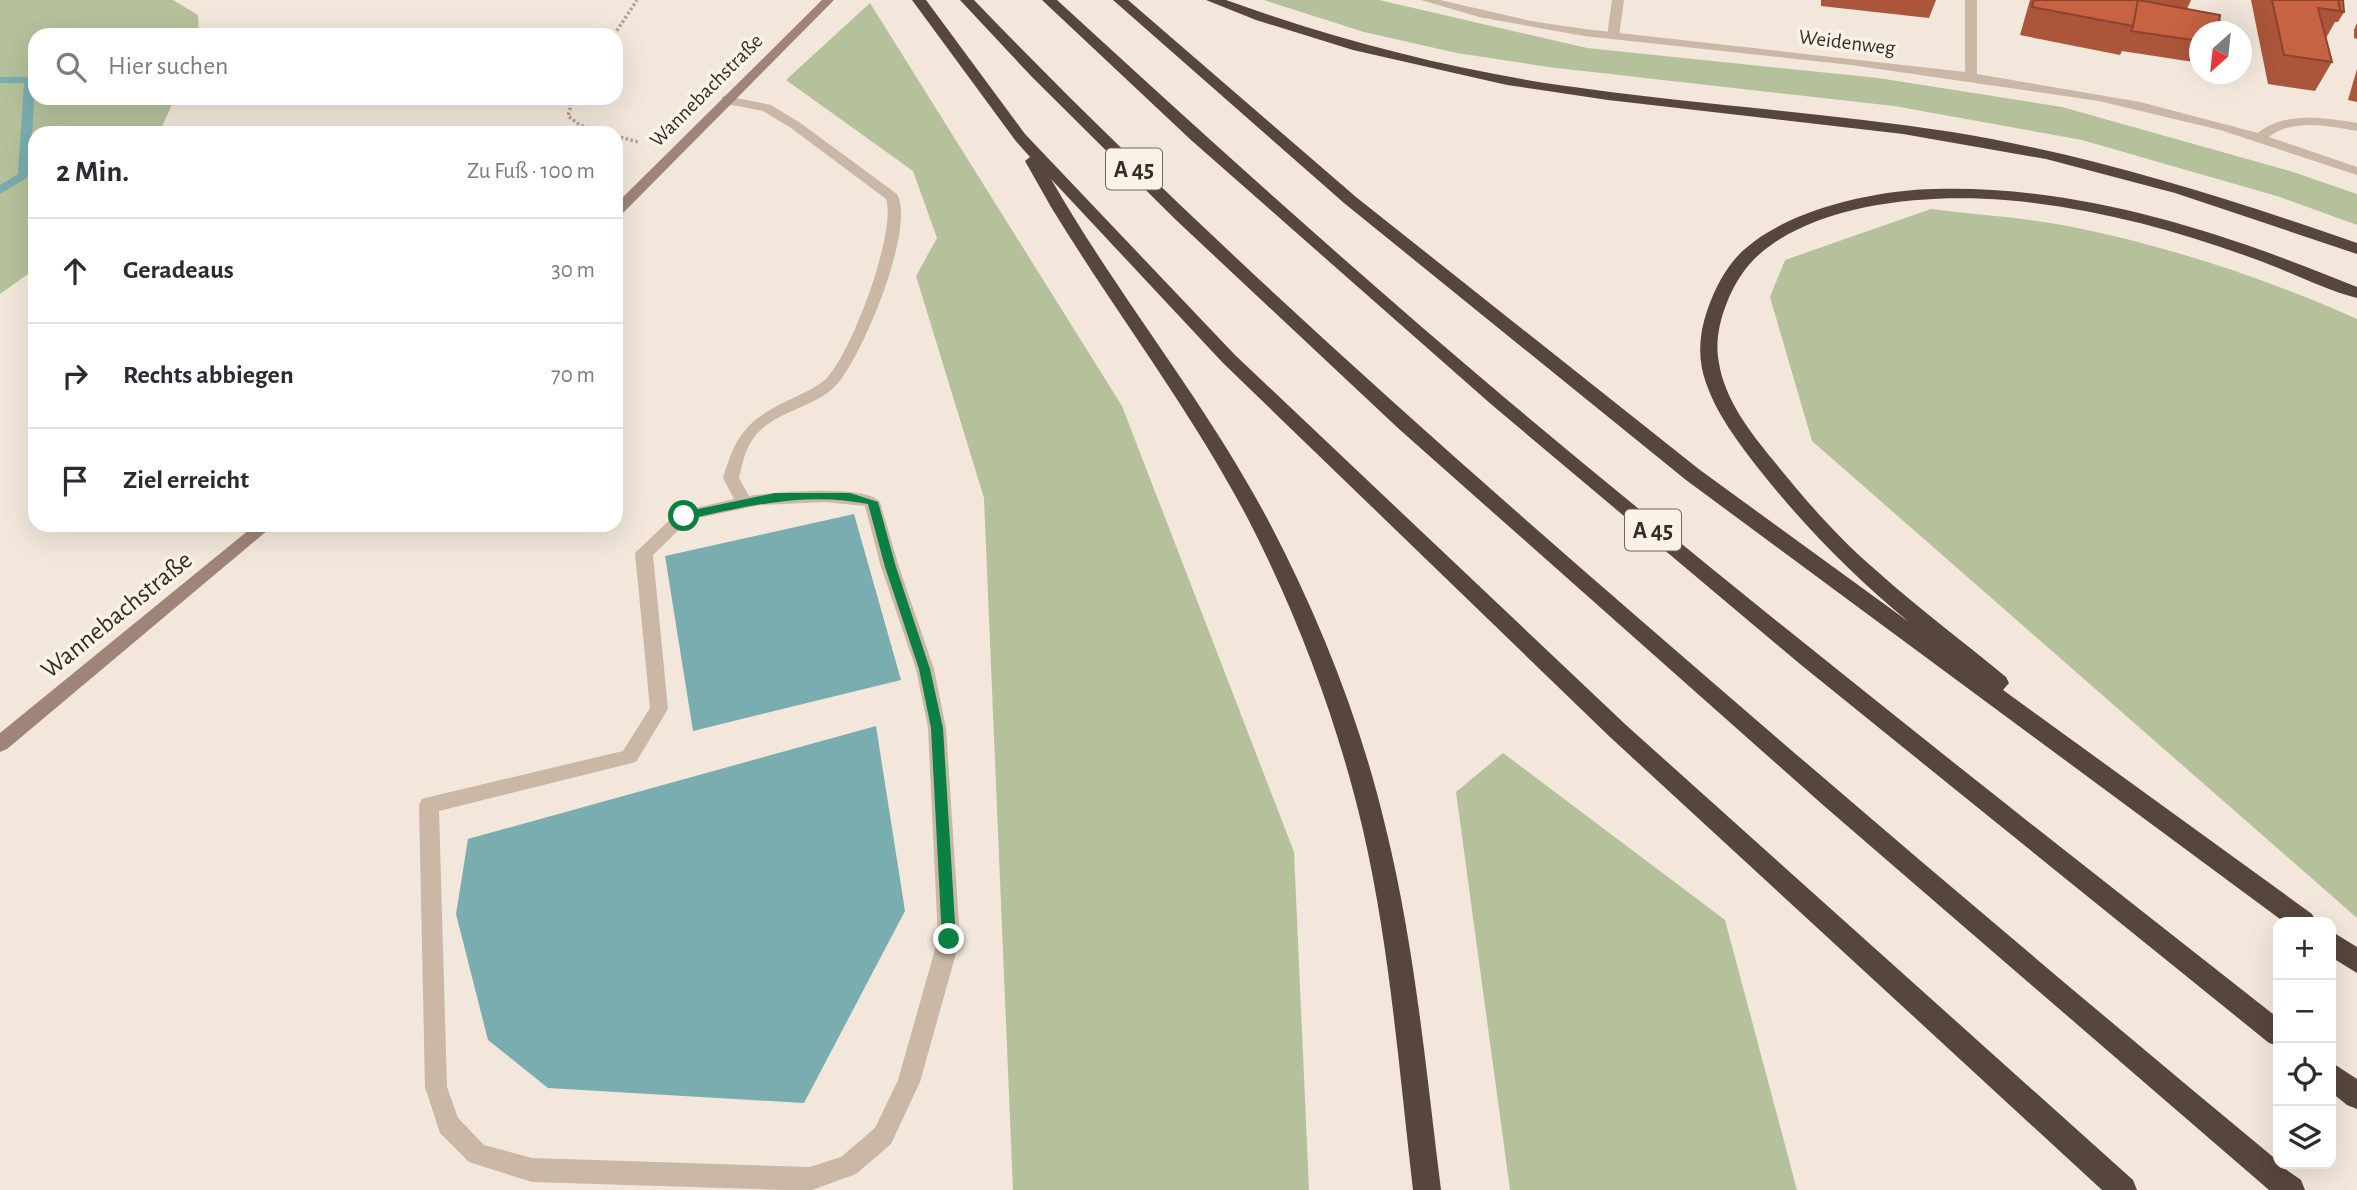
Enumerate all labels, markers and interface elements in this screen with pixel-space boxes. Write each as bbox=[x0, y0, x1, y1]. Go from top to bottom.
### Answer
north arrow bbox=[2189, 21, 2252, 84]
street label: Weidenweg bbox=[1797, 26, 1897, 59]
search box bbox=[28, 28, 623, 105]
street label: Wannebachstraße bbox=[646, 30, 767, 151]
icon: search bbox=[52, 48, 90, 86]
text: Hier suchen bbox=[108, 53, 229, 79]
road number: A 45 bbox=[1106, 148, 1162, 190]
text: 2 Min. bbox=[56, 157, 129, 187]
text: Zu Fuß · 100 m bbox=[467, 160, 595, 183]
icon: ahead bbox=[56, 252, 94, 290]
text: Geradeaus bbox=[123, 257, 234, 283]
text: 30 m bbox=[551, 259, 595, 282]
icon: right bbox=[56, 357, 94, 395]
text: Rechts abbiegen bbox=[123, 362, 294, 388]
text: 70 m bbox=[551, 364, 595, 387]
icon: arrive bbox=[56, 462, 94, 500]
text: Ziel erreicht bbox=[123, 467, 249, 493]
route start bbox=[668, 500, 699, 531]
road number: A 45 bbox=[1625, 509, 1681, 550]
street label: Wannebachstraße bbox=[36, 546, 197, 683]
map controls bbox=[2273, 917, 2336, 1169]
button: + bbox=[2273, 917, 2336, 980]
route end bbox=[933, 923, 964, 954]
button: − bbox=[2273, 980, 2336, 1043]
button: locate bbox=[2273, 1043, 2336, 1106]
button: layers bbox=[2273, 1106, 2336, 1169]

